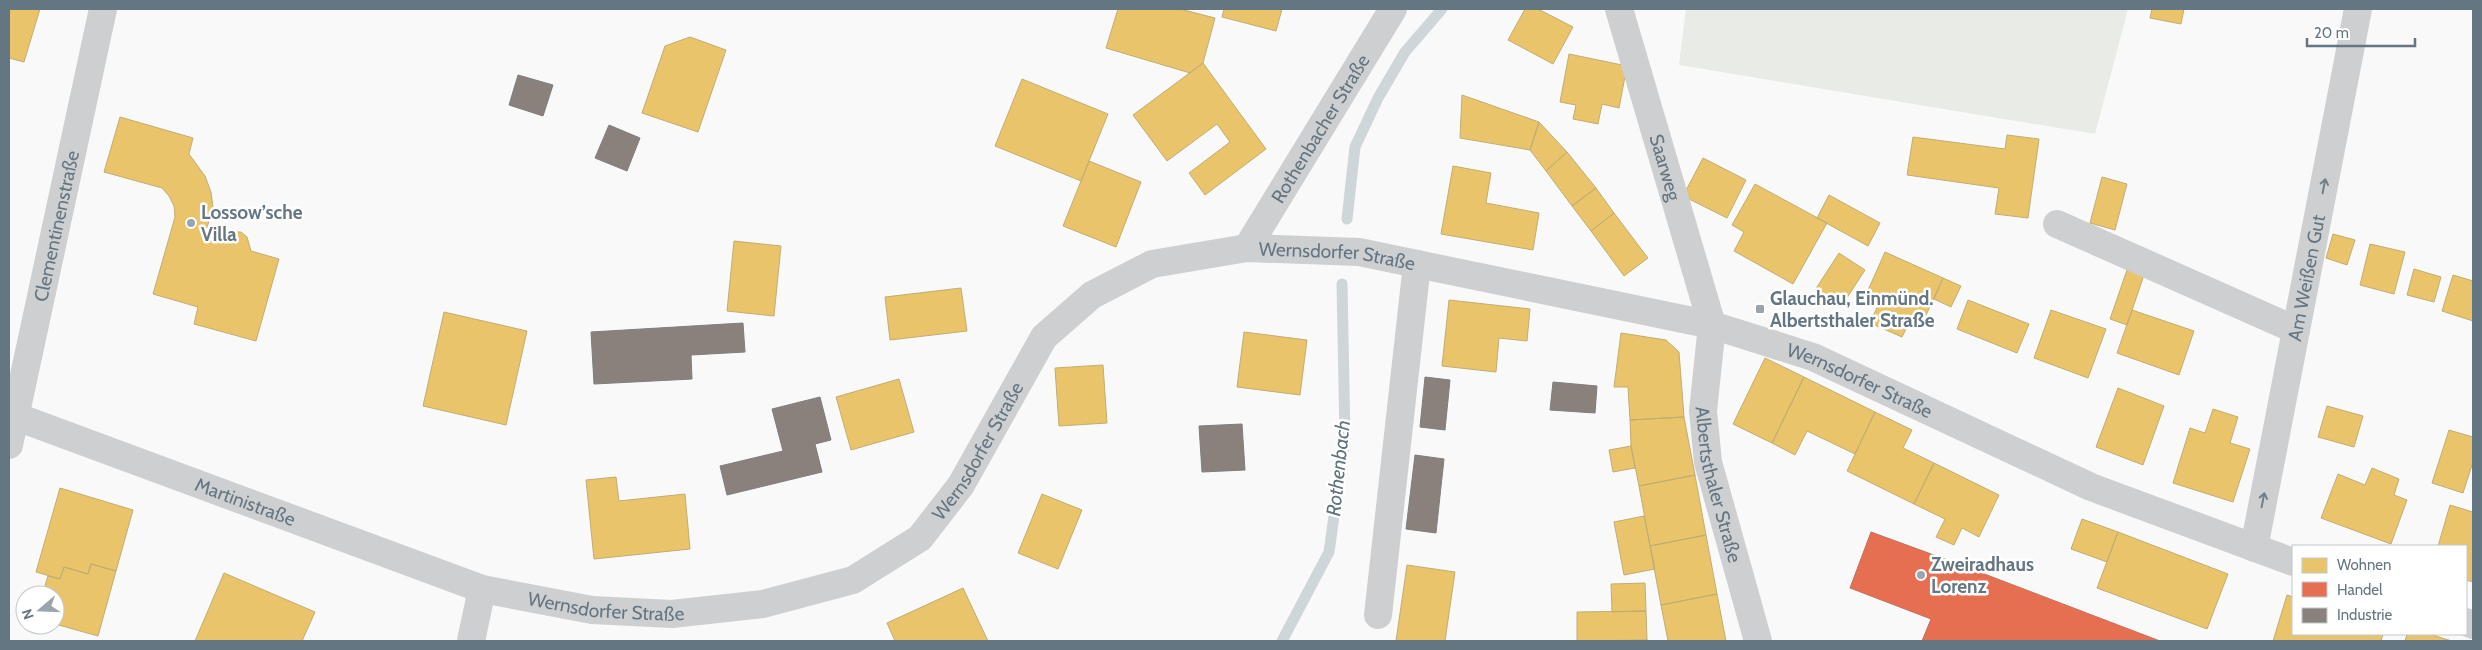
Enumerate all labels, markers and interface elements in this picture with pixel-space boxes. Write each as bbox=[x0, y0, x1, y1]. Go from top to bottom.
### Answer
scale bar bbox=[2307, 15, 2414, 47]
text: 20 m bbox=[2314, 24, 2349, 42]
street label: Rothenbacher Straße bbox=[1266, 50, 1374, 207]
street label: Saarweg bbox=[1645, 131, 1686, 204]
street label: Clementinenstraße bbox=[29, 148, 84, 304]
one-way arrow bbox=[2319, 178, 2329, 194]
place label: Lossow’sche Villa bbox=[201, 201, 303, 246]
street label: Am Weißen Gut bbox=[2283, 212, 2330, 343]
marker: Lossow’sche Villa bbox=[185, 217, 197, 229]
street label: Wernsdorfer Straße bbox=[1258, 237, 1418, 275]
place label: Glauchau, Einmünd. Albertsthaler Straße bbox=[1770, 287, 1935, 332]
marker: Glauchau, Einmünd. Albertsthaler Straße bbox=[1754, 303, 1766, 315]
street label: Wernsdorfer Straße bbox=[1784, 338, 1937, 423]
street label: Wernsdorfer Straße bbox=[927, 377, 1028, 524]
street label: Albertsthaler Straße bbox=[1691, 405, 1747, 565]
water label: Rothenbach bbox=[1321, 419, 1355, 517]
street label: Martinistraße bbox=[192, 472, 299, 531]
one-way arrow bbox=[2259, 492, 2268, 508]
legend bbox=[2292, 545, 2467, 635]
place label: Zweiradhaus Lorenz bbox=[1931, 553, 2034, 598]
text: Wohnen bbox=[2337, 556, 2391, 574]
marker: Zweiradhaus Lorenz bbox=[1915, 569, 1927, 581]
text: Handel bbox=[2337, 581, 2383, 599]
north arrow bbox=[15, 585, 65, 635]
street label: Wernsdorfer Straße bbox=[526, 587, 686, 626]
text: Industrie bbox=[2337, 606, 2392, 624]
text: N bbox=[18, 607, 38, 622]

